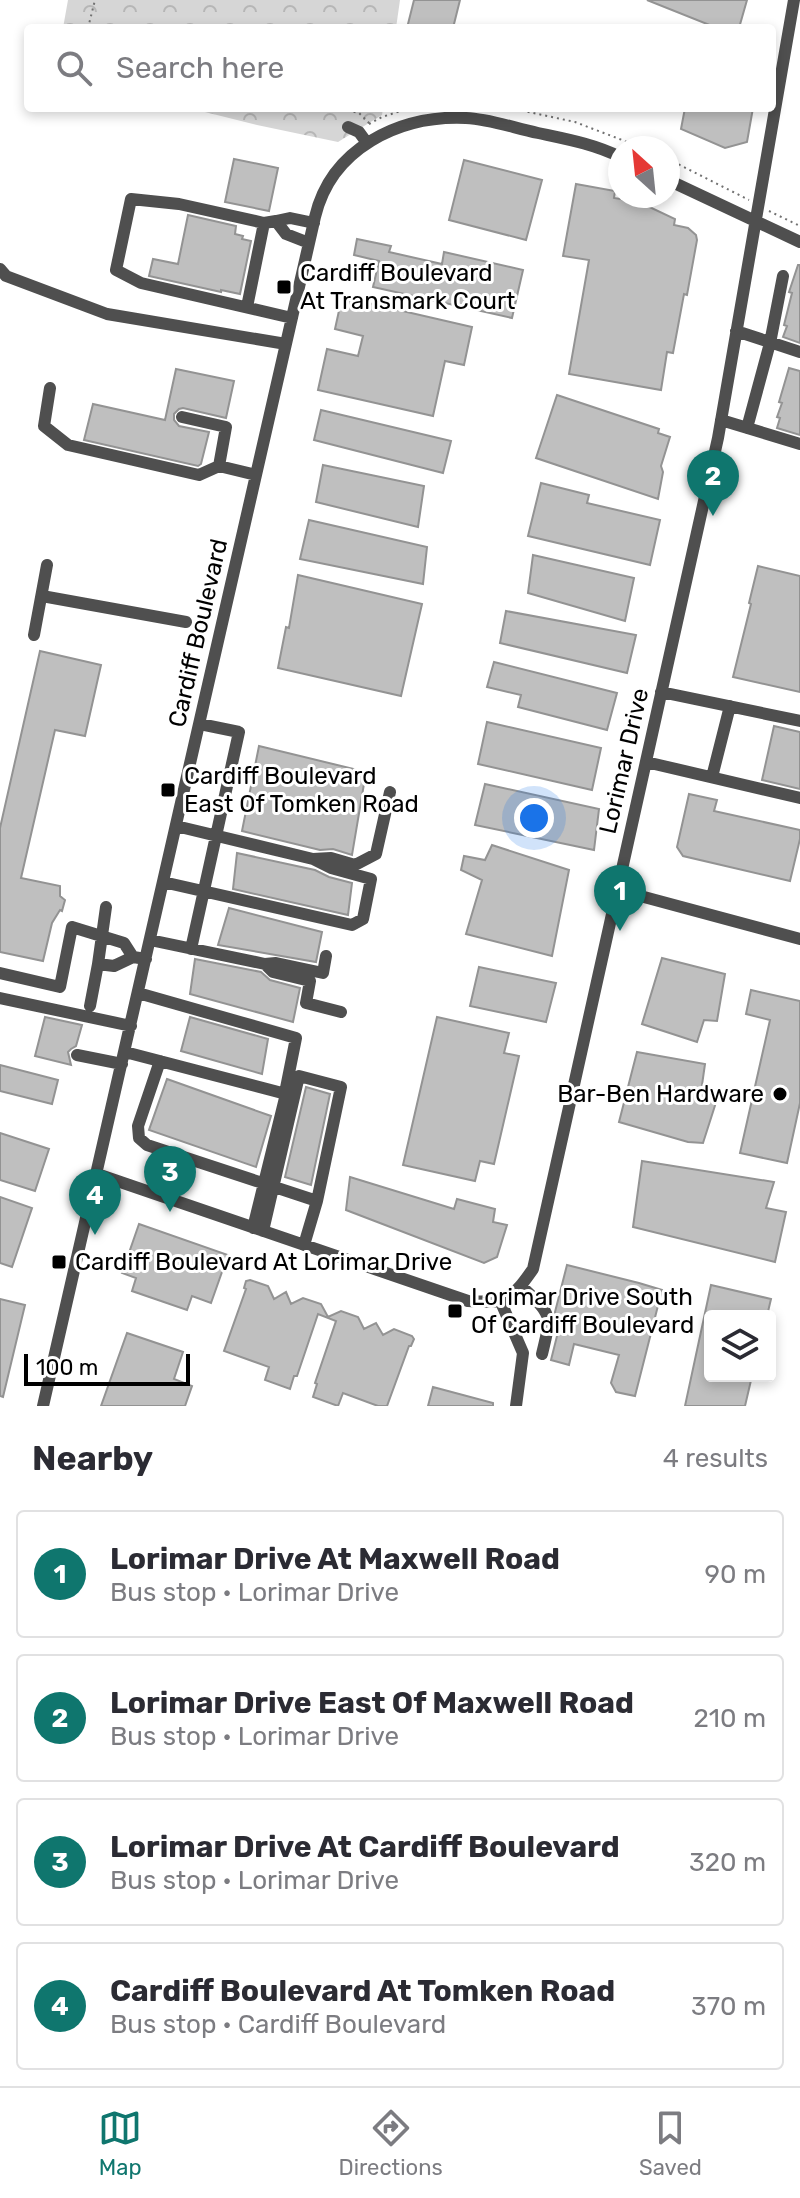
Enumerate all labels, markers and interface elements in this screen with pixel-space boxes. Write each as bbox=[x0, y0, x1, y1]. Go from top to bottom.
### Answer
search box bbox=[24, 24, 776, 112]
icon: search bbox=[52, 46, 96, 90]
text: Search here bbox=[116, 50, 284, 86]
north arrow bbox=[608, 136, 680, 208]
place label: Cardiff Boulevard At Transmark Court bbox=[300, 259, 515, 315]
marker: Cardiff Boulevard At Transmark Court bbox=[275, 278, 293, 296]
pin: 2 bbox=[687, 450, 739, 516]
street label: Cardiff Boulevard bbox=[163, 536, 233, 730]
street label: Lorimar Drive bbox=[594, 685, 654, 837]
place label: Cardiff Boulevard East Of Tomken Road bbox=[184, 762, 419, 818]
marker: Cardiff Boulevard East Of Tomken Road bbox=[159, 781, 177, 799]
your location bbox=[514, 798, 554, 838]
pin: 1 bbox=[594, 865, 646, 931]
place label: Bar-Ben Hardware bbox=[557, 1080, 764, 1108]
marker: Bar-Ben Hardware bbox=[771, 1085, 789, 1103]
pin: 3 bbox=[144, 1146, 196, 1212]
pin: 4 bbox=[69, 1169, 121, 1235]
place label: Cardiff Boulevard At Lorimar Drive bbox=[75, 1248, 452, 1276]
marker: Cardiff Boulevard At Lorimar Drive bbox=[50, 1253, 68, 1271]
place label: Lorimar Drive South Of Cardiff Boulevard bbox=[471, 1283, 694, 1339]
marker: Lorimar Drive South Of Cardiff Boulevard bbox=[446, 1302, 464, 1320]
map controls bbox=[704, 1310, 776, 1382]
button: layers bbox=[704, 1310, 776, 1382]
scale bar bbox=[24, 1350, 190, 1386]
text: 100 m bbox=[36, 1354, 98, 1381]
text: Nearby bbox=[32, 1438, 153, 1479]
text: 4 results bbox=[663, 1443, 768, 1474]
text: Lorimar Drive At Maxwell Road bbox=[110, 1541, 560, 1577]
text: 1 bbox=[54, 1559, 66, 1590]
text: 90 m bbox=[705, 1559, 766, 1590]
text: Bus stop · Lorimar Drive bbox=[110, 1577, 399, 1608]
text: Lorimar Drive East Of Maxwell Road bbox=[110, 1685, 634, 1721]
text: 2 bbox=[52, 1703, 68, 1734]
text: 210 m bbox=[694, 1703, 766, 1734]
text: Bus stop · Lorimar Drive bbox=[110, 1721, 399, 1752]
text: Lorimar Drive At Cardiff Boulevard bbox=[110, 1829, 620, 1865]
text: 3 bbox=[51, 1847, 69, 1878]
text: 320 m bbox=[689, 1847, 766, 1878]
text: Bus stop · Lorimar Drive bbox=[110, 1865, 399, 1896]
text: Cardiff Boulevard At Tomken Road bbox=[110, 1973, 615, 2009]
text: 4 bbox=[51, 1991, 69, 2022]
text: 370 m bbox=[691, 1991, 766, 2022]
text: Bus stop · Cardiff Boulevard bbox=[110, 2009, 446, 2040]
tab: Map bbox=[98, 2106, 142, 2181]
tab: Directions bbox=[338, 2106, 443, 2181]
tab: Saved bbox=[639, 2106, 702, 2181]

